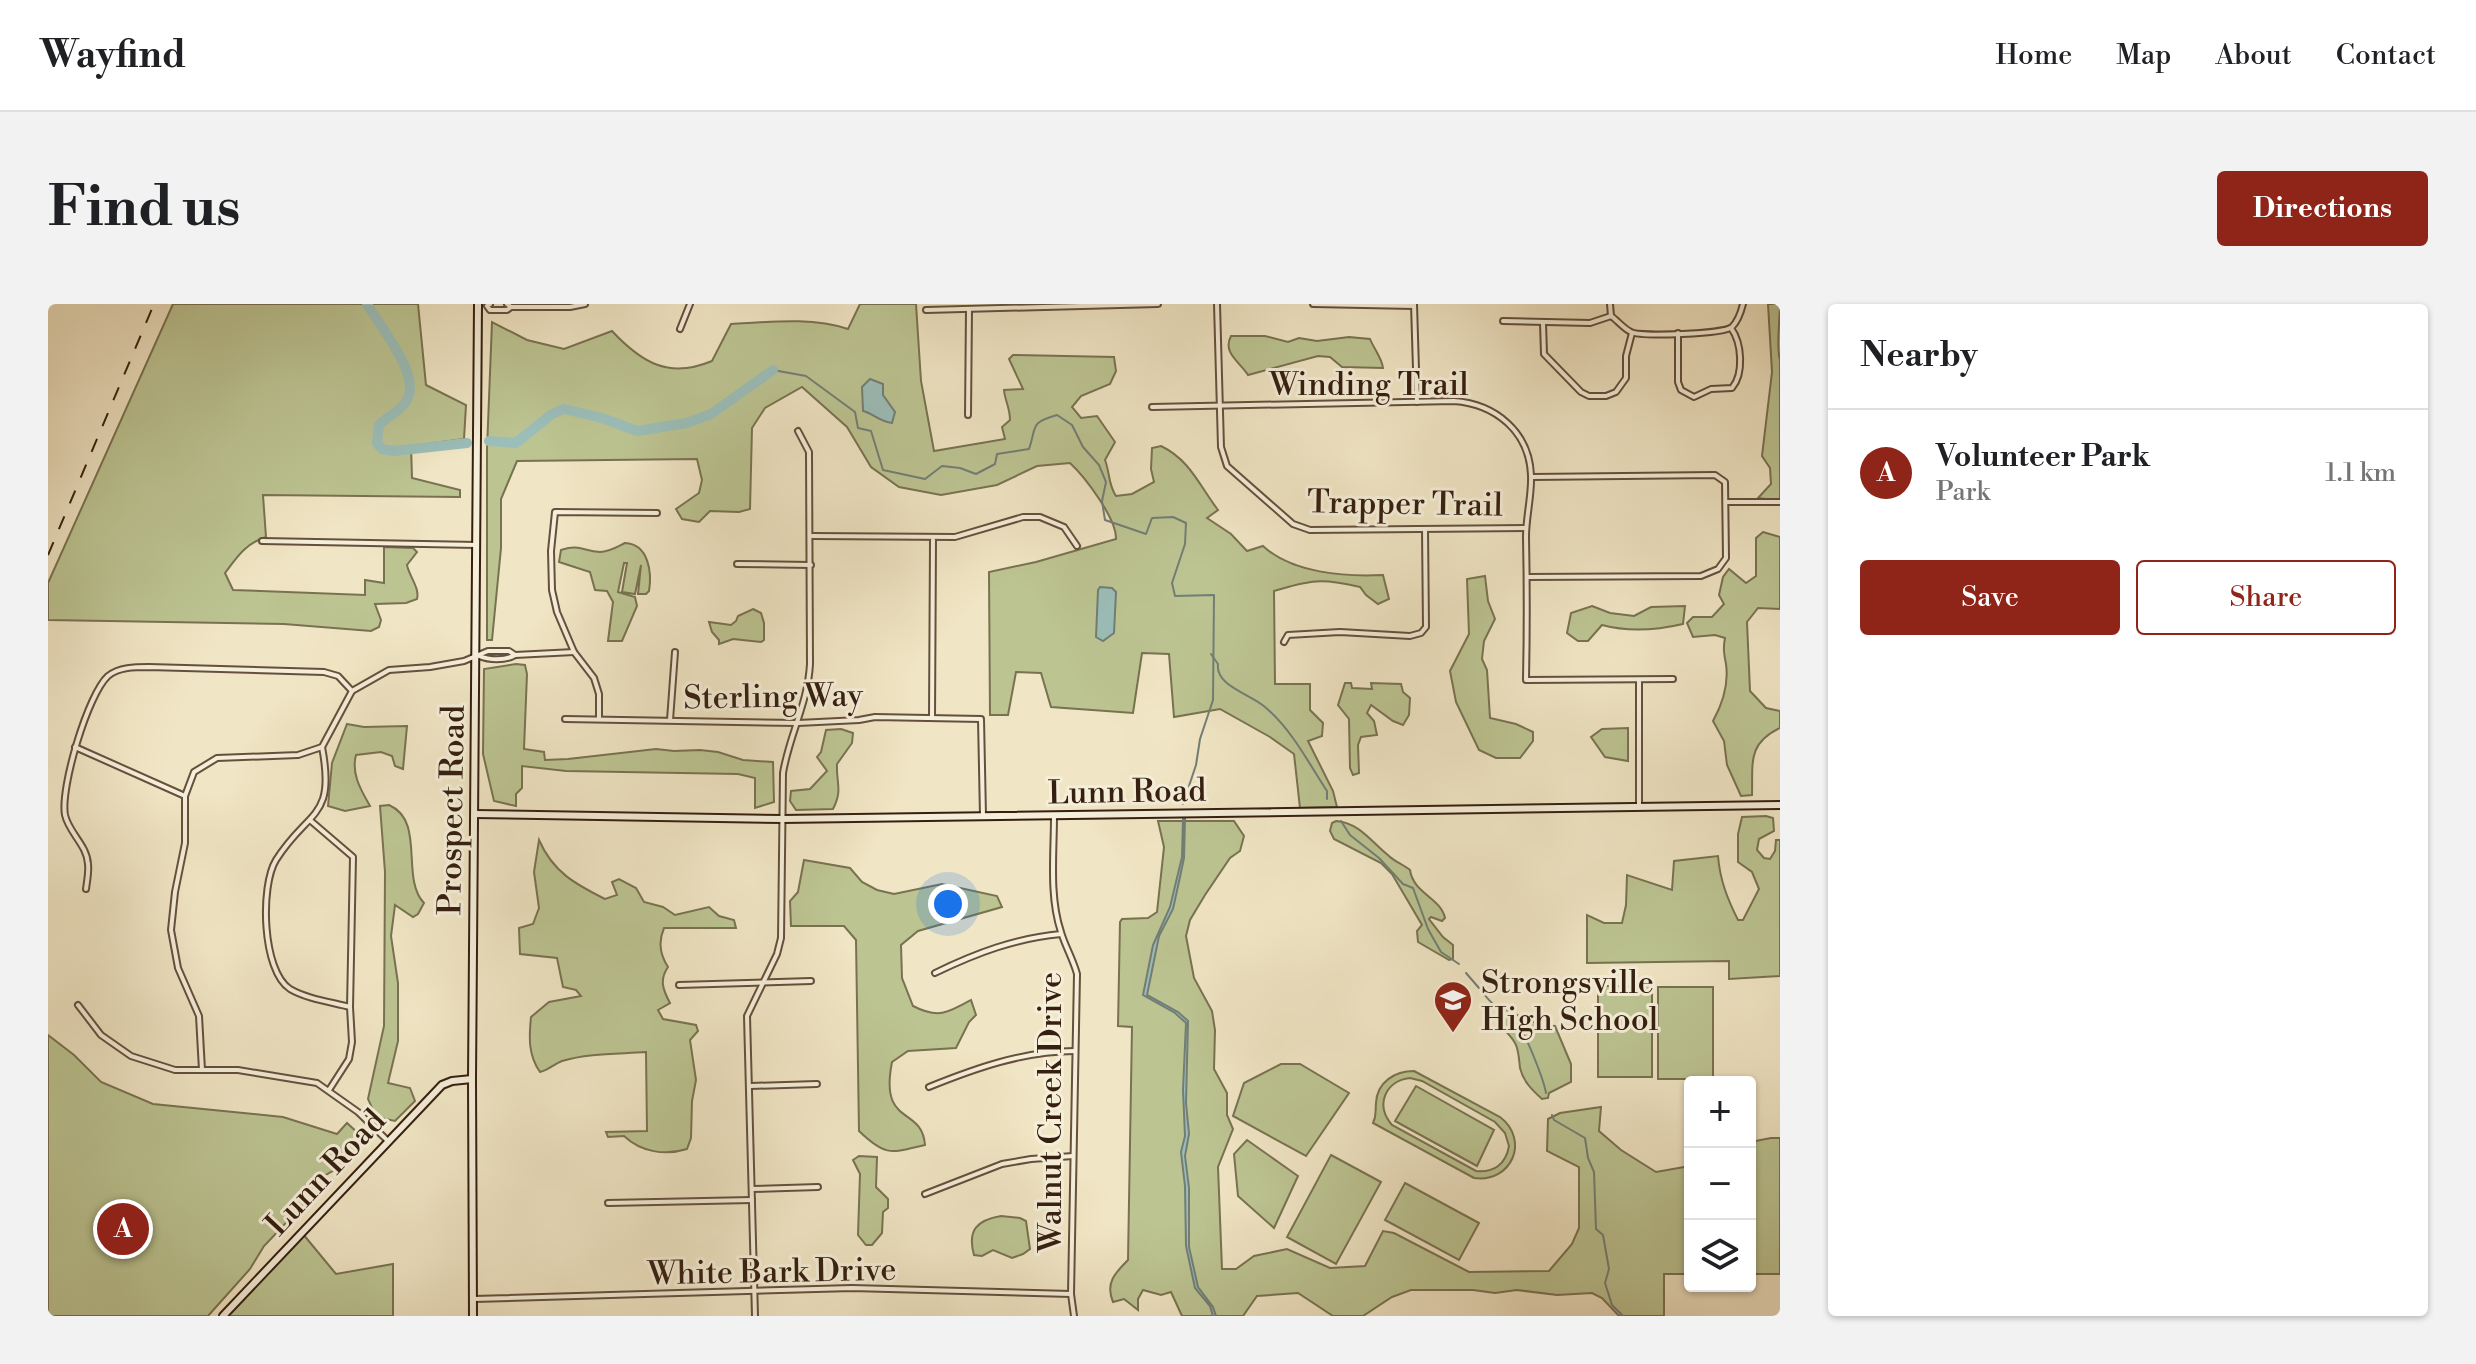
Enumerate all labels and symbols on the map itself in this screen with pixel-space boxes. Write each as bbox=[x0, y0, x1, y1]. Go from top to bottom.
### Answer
street label: Winding Trail bbox=[1268, 365, 1469, 405]
street label: Trapper Trail bbox=[1307, 482, 1504, 526]
street label: Sterling Way bbox=[683, 675, 864, 719]
street label: Prospect Road bbox=[430, 705, 474, 915]
street label: Lunn Road bbox=[1047, 771, 1207, 813]
your location bbox=[928, 884, 968, 924]
place label: Strongsville High School bbox=[1481, 963, 1659, 1040]
street label: Walnut Creek Drive bbox=[1031, 972, 1071, 1253]
school or university icon: Strongsville High School bbox=[1432, 979, 1474, 1034]
street label: Lunn Road bbox=[257, 1101, 394, 1244]
pin: A bbox=[97, 1199, 149, 1259]
street label: White Bark Drive bbox=[646, 1250, 897, 1294]

